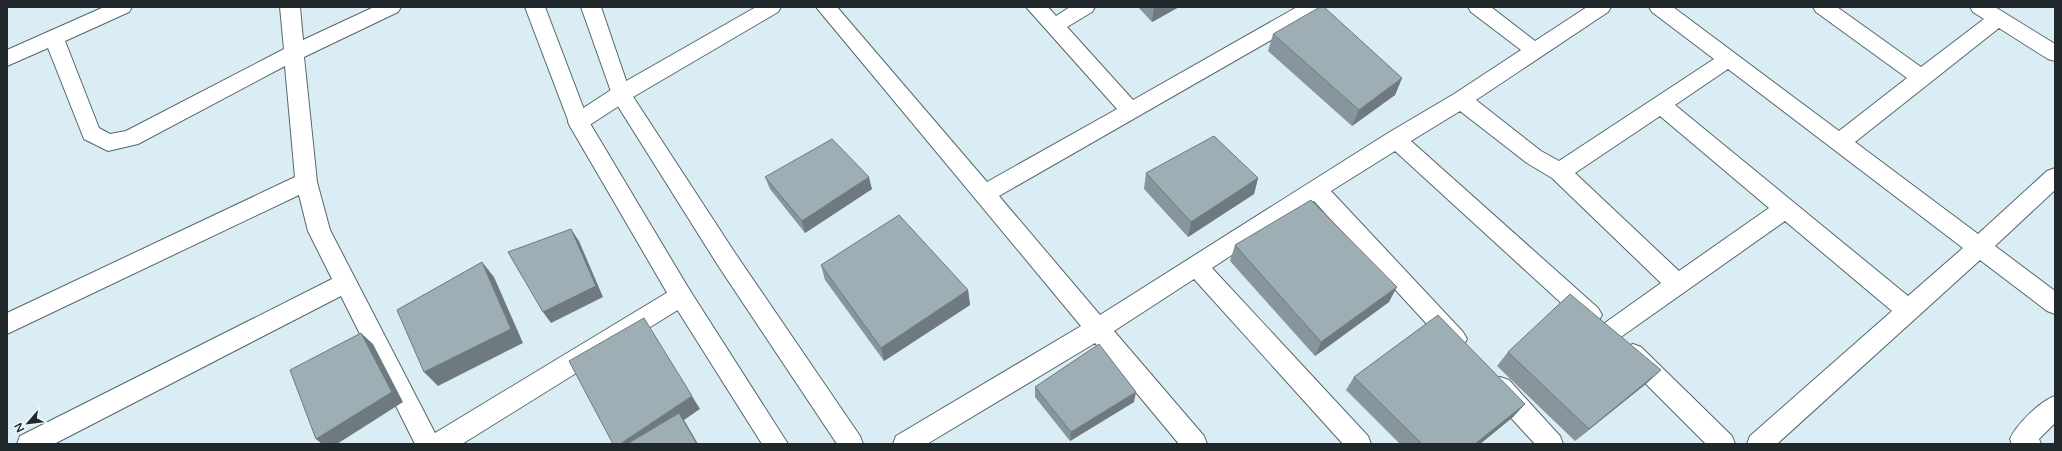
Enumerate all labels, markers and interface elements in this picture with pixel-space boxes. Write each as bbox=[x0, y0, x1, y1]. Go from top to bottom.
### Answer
north arrow bbox=[8, 403, 48, 443]
text: N bbox=[12, 421, 27, 434]

